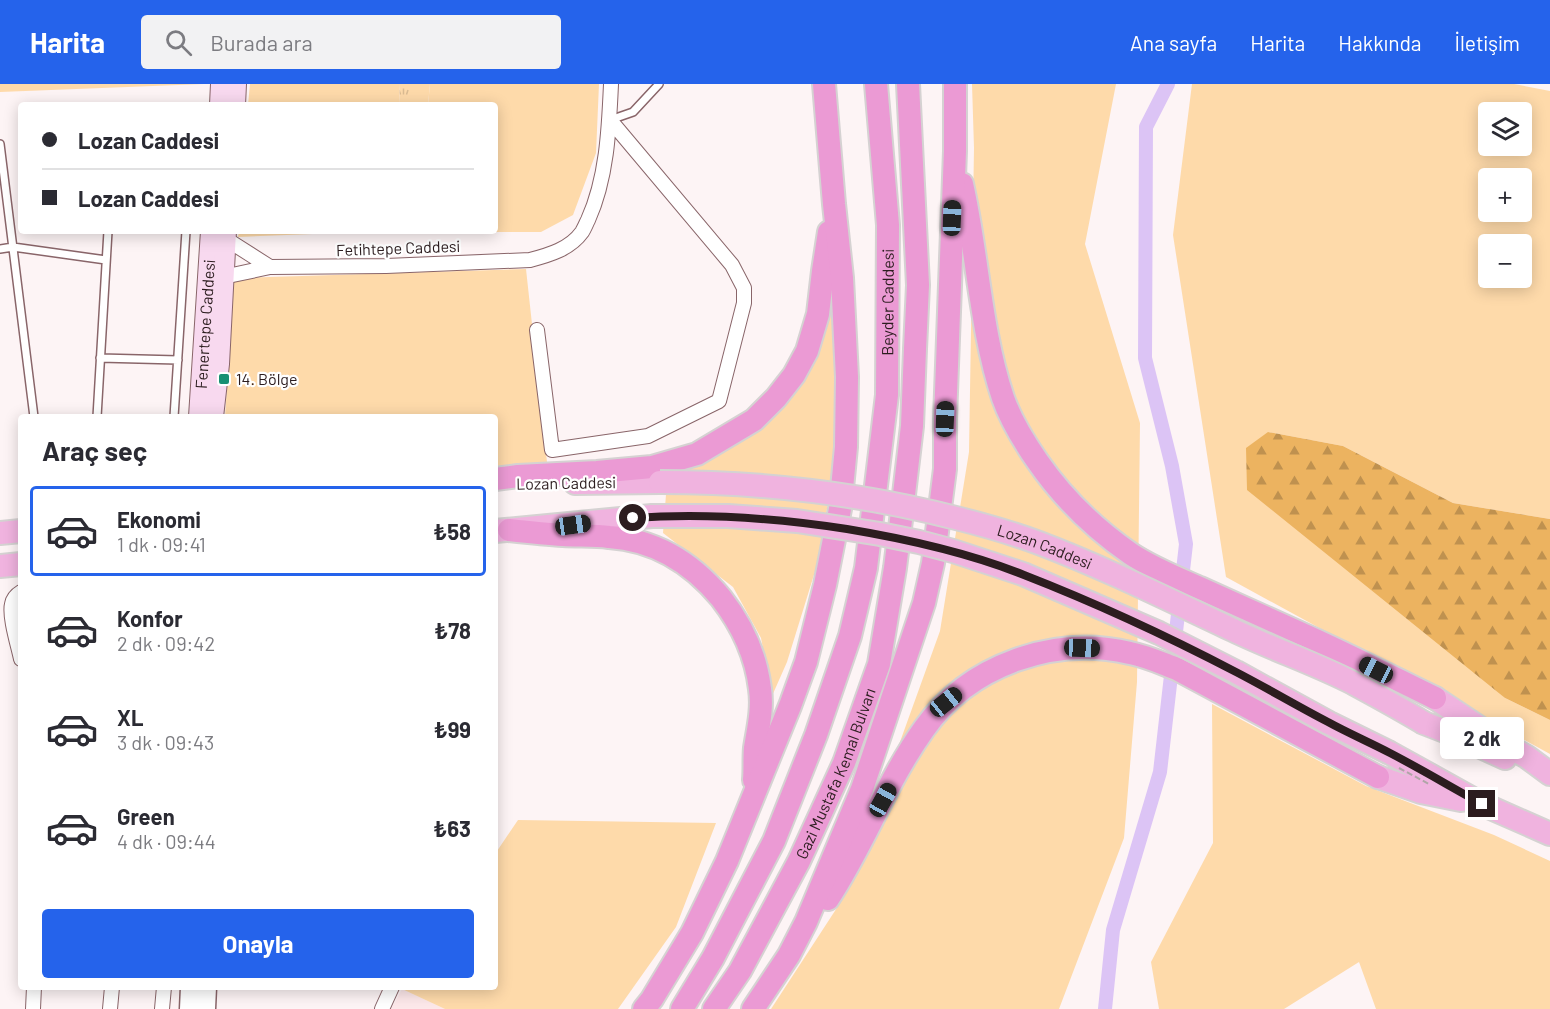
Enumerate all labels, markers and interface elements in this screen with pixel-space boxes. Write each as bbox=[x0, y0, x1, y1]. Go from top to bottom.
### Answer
search box bbox=[141, 15, 561, 69]
text: Harita bbox=[30, 25, 105, 59]
icon: search bbox=[162, 26, 195, 59]
text: Burada ara bbox=[210, 29, 313, 55]
text: Ana sayfa bbox=[1130, 30, 1217, 55]
text: Harita bbox=[1250, 30, 1305, 55]
text: Hakkında bbox=[1338, 30, 1422, 55]
text: İletişim bbox=[1455, 30, 1520, 55]
map controls bbox=[1478, 102, 1532, 288]
button: layers bbox=[1478, 102, 1532, 156]
text: Lozan Caddesi bbox=[78, 127, 219, 153]
button: + bbox=[1478, 168, 1532, 222]
text: Lozan Caddesi bbox=[78, 185, 219, 211]
car bbox=[942, 200, 962, 236]
button: − bbox=[1478, 234, 1532, 288]
street label: Fetihtepe Caddesi bbox=[336, 236, 460, 259]
street label: Beyder Caddesi bbox=[877, 249, 897, 356]
street label: Fenertepe Caddesi bbox=[191, 259, 218, 389]
place label: 14. Bölge bbox=[236, 369, 297, 388]
marker: 14. Bölge bbox=[217, 372, 231, 386]
car bbox=[935, 401, 955, 437]
text: Araç seç bbox=[42, 434, 147, 466]
street label: Lozan Caddesi bbox=[516, 472, 616, 493]
icon: car bbox=[45, 504, 99, 558]
route start bbox=[619, 504, 646, 531]
text: Ekonomi bbox=[117, 506, 201, 532]
car bbox=[554, 514, 592, 536]
text: ₺58 bbox=[433, 518, 471, 544]
street label: Lozan Caddesi bbox=[995, 520, 1095, 572]
text: 1 dk · 09:41 bbox=[117, 532, 206, 556]
icon: car bbox=[45, 603, 99, 657]
text: Konfor bbox=[117, 605, 183, 631]
text: ₺78 bbox=[434, 617, 471, 643]
text: 2 dk · 09:42 bbox=[117, 631, 215, 655]
car bbox=[1064, 638, 1100, 658]
car bbox=[1356, 654, 1396, 686]
car bbox=[926, 684, 966, 720]
street label: Gazi Mustafa Kemal Bulvarı bbox=[791, 685, 879, 862]
icon: car bbox=[45, 702, 99, 756]
text: XL bbox=[117, 704, 143, 730]
text: ₺99 bbox=[433, 716, 471, 742]
callout: 2 dk bbox=[1440, 717, 1524, 759]
text: 2 dk bbox=[1463, 726, 1501, 750]
text: 3 dk · 09:43 bbox=[117, 730, 214, 754]
car bbox=[866, 780, 900, 820]
route end bbox=[1468, 790, 1495, 817]
icon: car bbox=[45, 801, 99, 855]
text: Green bbox=[117, 803, 175, 829]
text: ₺63 bbox=[433, 815, 471, 841]
text: 4 dk · 09:44 bbox=[117, 829, 216, 853]
button: Onayla bbox=[42, 909, 474, 978]

